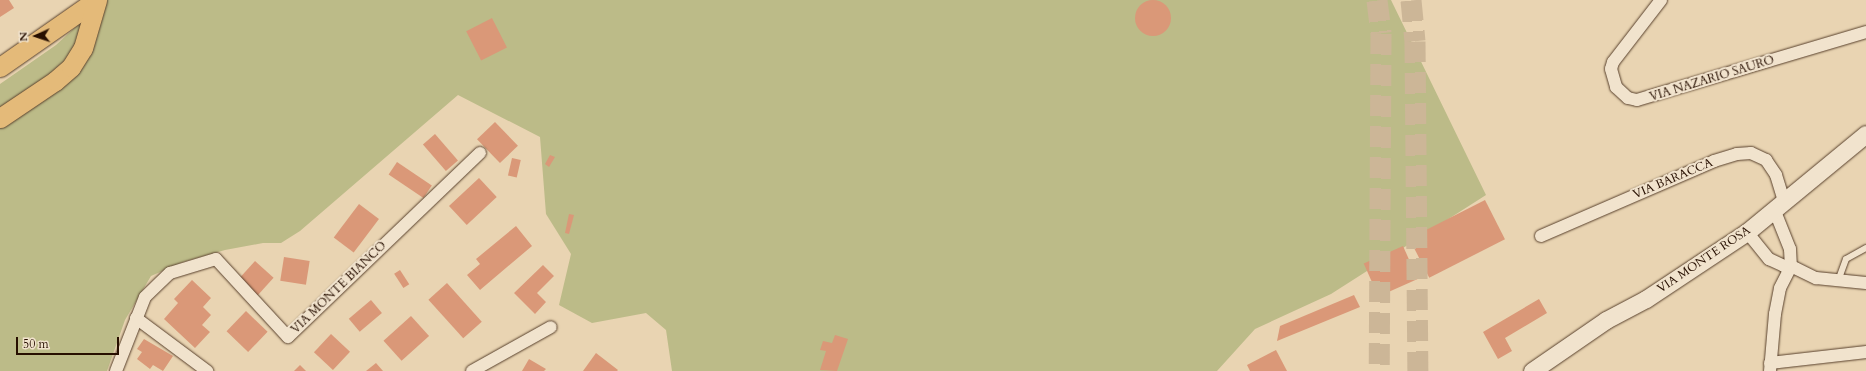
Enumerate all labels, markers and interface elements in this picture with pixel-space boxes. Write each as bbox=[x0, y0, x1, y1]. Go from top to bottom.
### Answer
north arrow bbox=[16, 16, 56, 56]
text: N bbox=[16, 32, 31, 42]
street label: VIA NAZARIO SAURO bbox=[1648, 53, 1776, 105]
street label: VIA BARACCA bbox=[1631, 156, 1715, 202]
street label: VIA MONTE ROSA bbox=[1655, 223, 1753, 297]
street label: VIA MONTE BIANCO bbox=[288, 239, 390, 337]
scale bar bbox=[18, 329, 121, 355]
text: 50 m bbox=[23, 336, 49, 352]

